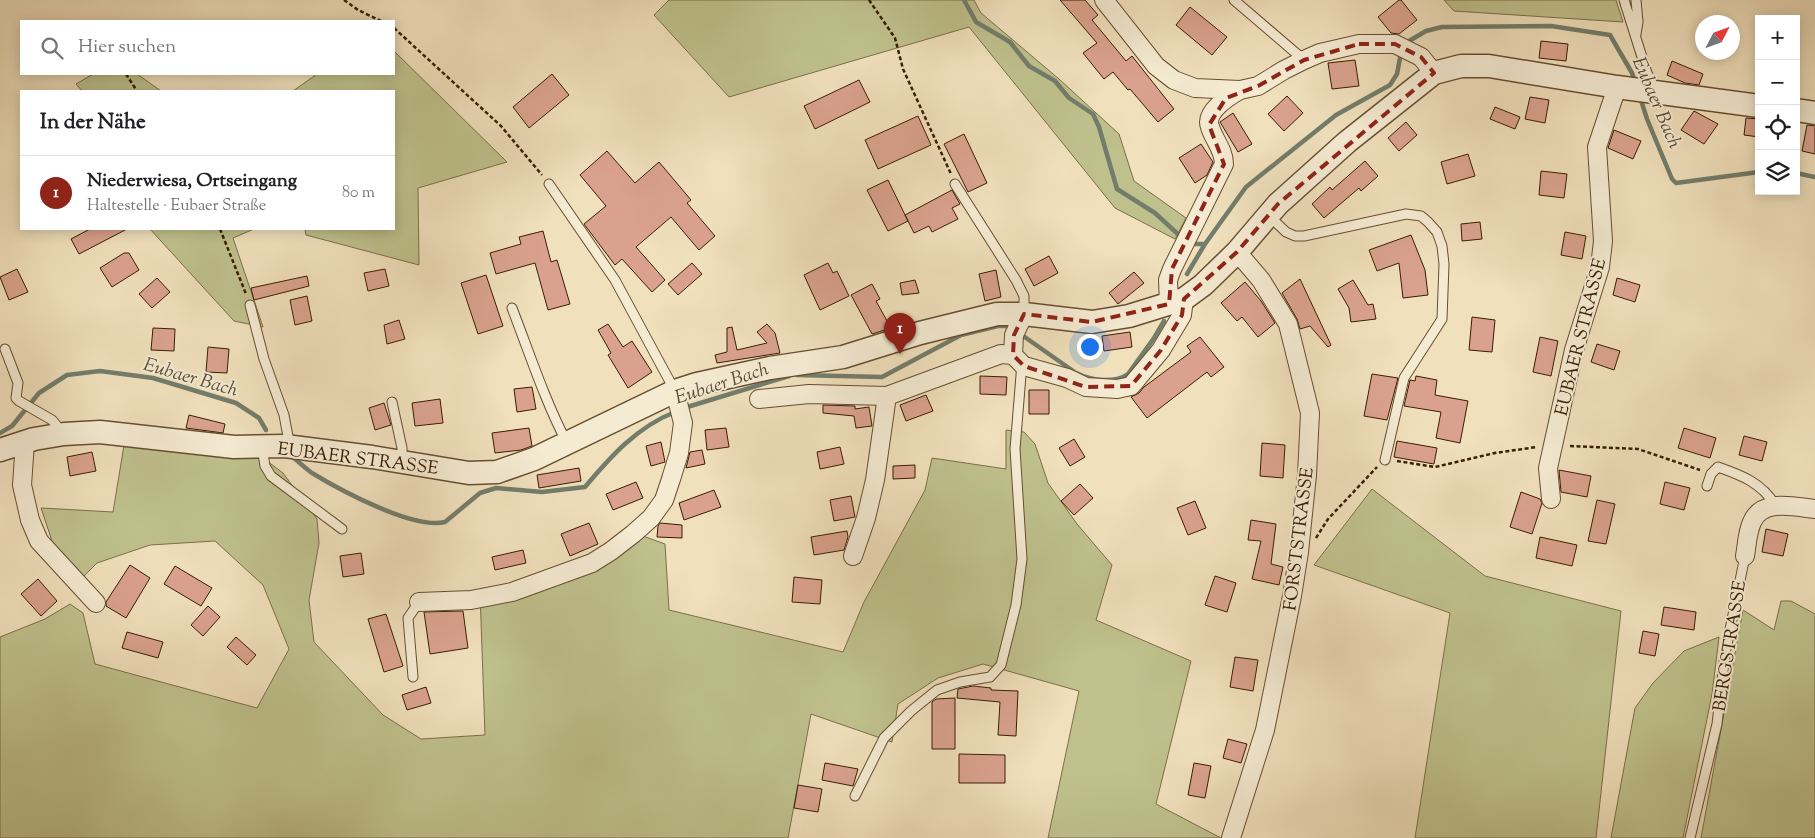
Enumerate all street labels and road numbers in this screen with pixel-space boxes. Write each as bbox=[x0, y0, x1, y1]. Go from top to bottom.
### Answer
street label: EUBAER STRASSE bbox=[1550, 256, 1614, 419]
street label: EUBAER STRASSE bbox=[276, 437, 440, 483]
street label: FORSTSTRASSE bbox=[1278, 466, 1322, 612]
street label: BERGSTRASSE bbox=[1708, 579, 1754, 714]

